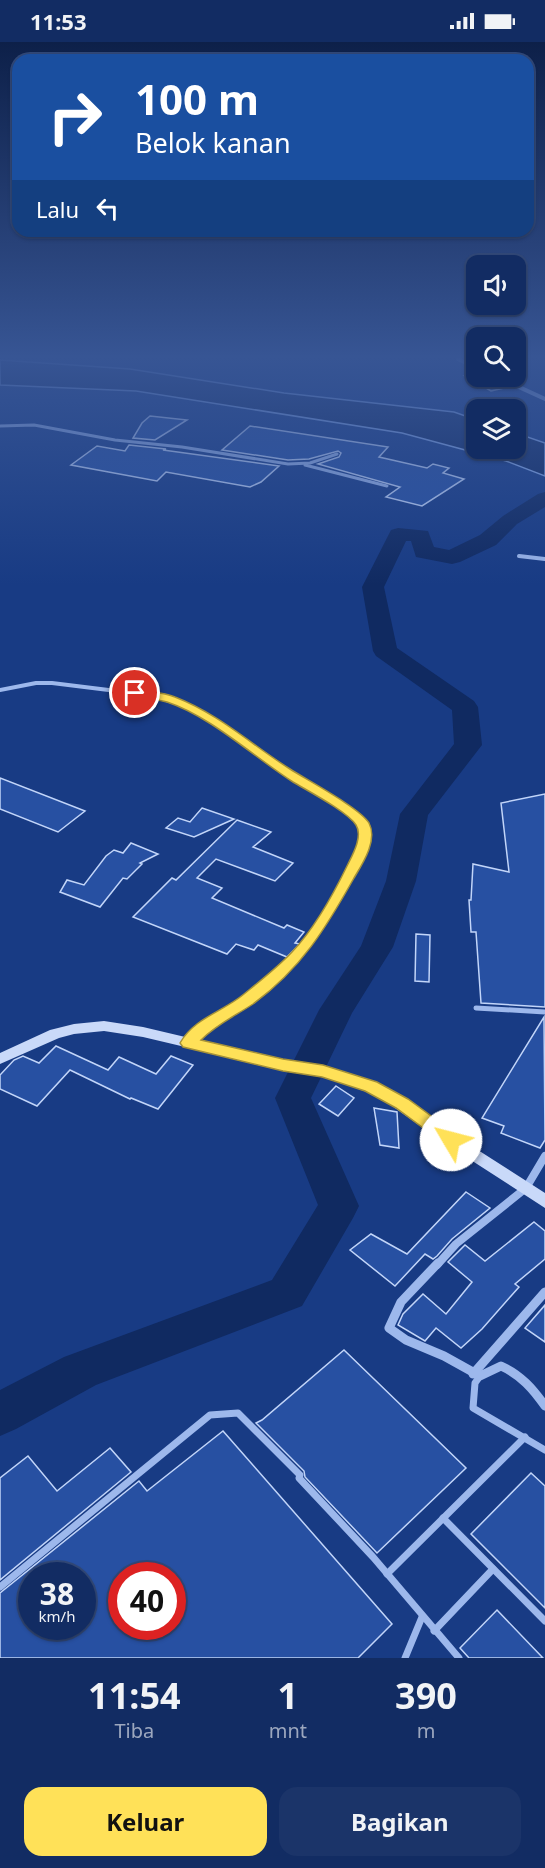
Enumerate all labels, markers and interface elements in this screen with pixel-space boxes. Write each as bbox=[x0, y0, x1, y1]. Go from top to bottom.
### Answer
text: 11:53 bbox=[30, 6, 87, 36]
text: 100 m bbox=[135, 70, 259, 127]
icon: right bbox=[36, 78, 114, 156]
text: Belok kanan bbox=[135, 124, 291, 161]
icon: left bbox=[91, 192, 124, 225]
text: Lalu bbox=[36, 194, 79, 224]
map controls bbox=[466, 255, 526, 459]
button: sound bbox=[466, 255, 526, 315]
button: search bbox=[466, 327, 526, 387]
button: layers bbox=[466, 399, 526, 459]
pin bbox=[109, 667, 160, 718]
icon: arrive bbox=[118, 676, 151, 709]
position arrow bbox=[419, 1108, 483, 1172]
speed limit sign: 40 bbox=[108, 1562, 186, 1640]
text: 38 bbox=[40, 1573, 74, 1614]
text: km/h bbox=[39, 1606, 75, 1626]
text: 11:54 bbox=[88, 1671, 181, 1720]
text: 1 bbox=[278, 1671, 298, 1720]
text: 390 bbox=[395, 1671, 457, 1720]
text: Tiba bbox=[114, 1717, 154, 1744]
text: mnt bbox=[269, 1717, 307, 1744]
text: m bbox=[417, 1717, 435, 1744]
button: Keluar bbox=[24, 1787, 267, 1856]
button: Bagikan bbox=[279, 1787, 521, 1856]

